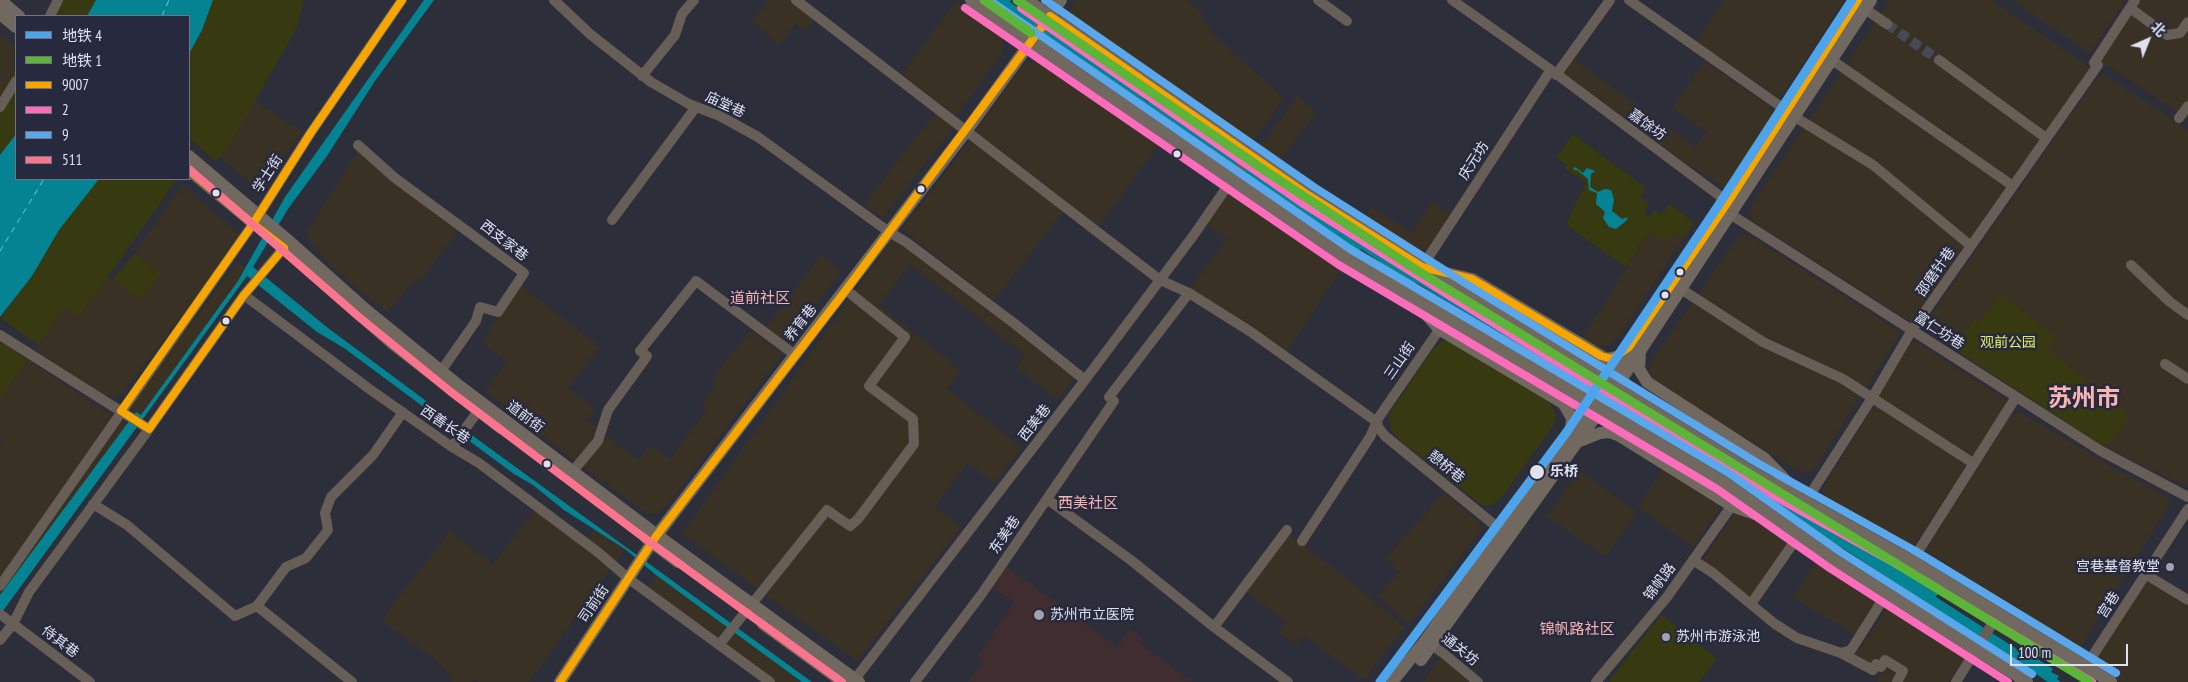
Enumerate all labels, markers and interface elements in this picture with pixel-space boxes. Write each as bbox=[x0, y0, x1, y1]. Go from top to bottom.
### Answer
legend bbox=[15, 15, 190, 180]
north arrow bbox=[2123, 15, 2173, 65]
text: 北 bbox=[2147, 18, 2170, 41]
text: 地铁 4 bbox=[62, 26, 102, 45]
text: 地铁 1 bbox=[62, 51, 102, 70]
text: 9007 bbox=[62, 75, 89, 94]
street label: 庙堂巷 bbox=[702, 89, 748, 121]
text: 2 bbox=[62, 100, 69, 119]
street label: 嘉馀坊 bbox=[1625, 106, 1669, 144]
text: 9 bbox=[62, 125, 69, 144]
street label: 庆元坊 bbox=[1456, 139, 1492, 183]
unlabelled marker bbox=[1172, 149, 1182, 159]
text: 511 bbox=[62, 150, 82, 169]
street label: 学士街 bbox=[250, 152, 286, 196]
unlabelled marker bbox=[916, 184, 926, 194]
unlabelled marker bbox=[211, 188, 221, 198]
street label: 西支家巷 bbox=[477, 217, 531, 265]
street label: 邵磨针巷 bbox=[1913, 244, 1959, 300]
unlabelled marker bbox=[1675, 267, 1685, 277]
district label: 道前社区 bbox=[730, 290, 790, 308]
unlabelled marker bbox=[1660, 290, 1670, 300]
street label: 养育巷 bbox=[781, 301, 821, 345]
street label: 富仁坊巷 bbox=[1911, 309, 1967, 353]
unlabelled marker bbox=[221, 316, 231, 326]
park label: 观前公园 bbox=[1980, 335, 2036, 351]
street label: 三山街 bbox=[1381, 339, 1419, 383]
district label: 苏州市 bbox=[2048, 385, 2120, 413]
street label: 道前街 bbox=[503, 398, 547, 436]
street label: 西美巷 bbox=[1015, 401, 1055, 445]
street label: 西善长巷 bbox=[417, 402, 473, 448]
street label: 憩桥巷 bbox=[1424, 447, 1468, 487]
unlabelled marker bbox=[542, 459, 552, 469]
marker: 乐桥 bbox=[1528, 463, 1546, 481]
place label: 乐桥 bbox=[1550, 464, 1578, 480]
district label: 西美社区 bbox=[1058, 495, 1118, 513]
street label: 东美巷 bbox=[986, 513, 1024, 557]
place label: 宫巷基督教堂 bbox=[2076, 559, 2160, 575]
street label: 锦帆路 bbox=[1641, 560, 1679, 604]
marker: 宫巷基督教堂 bbox=[2164, 561, 2176, 573]
street label: 司前街 bbox=[575, 582, 613, 626]
street label: 宫巷 bbox=[2094, 589, 2124, 621]
place label: 苏州市立医院 bbox=[1050, 607, 1134, 623]
marker: 苏州市立医院 bbox=[1032, 608, 1046, 622]
district label: 锦帆路社区 bbox=[1540, 621, 1614, 639]
street label: 侍其巷 bbox=[38, 623, 82, 661]
place label: 苏州市游泳池 bbox=[1676, 629, 1760, 645]
street label: 通关坊 bbox=[1438, 630, 1482, 670]
marker: 苏州市游泳池 bbox=[1660, 631, 1672, 643]
scale bar bbox=[2013, 634, 2130, 666]
text: 100 m bbox=[2018, 643, 2051, 662]

